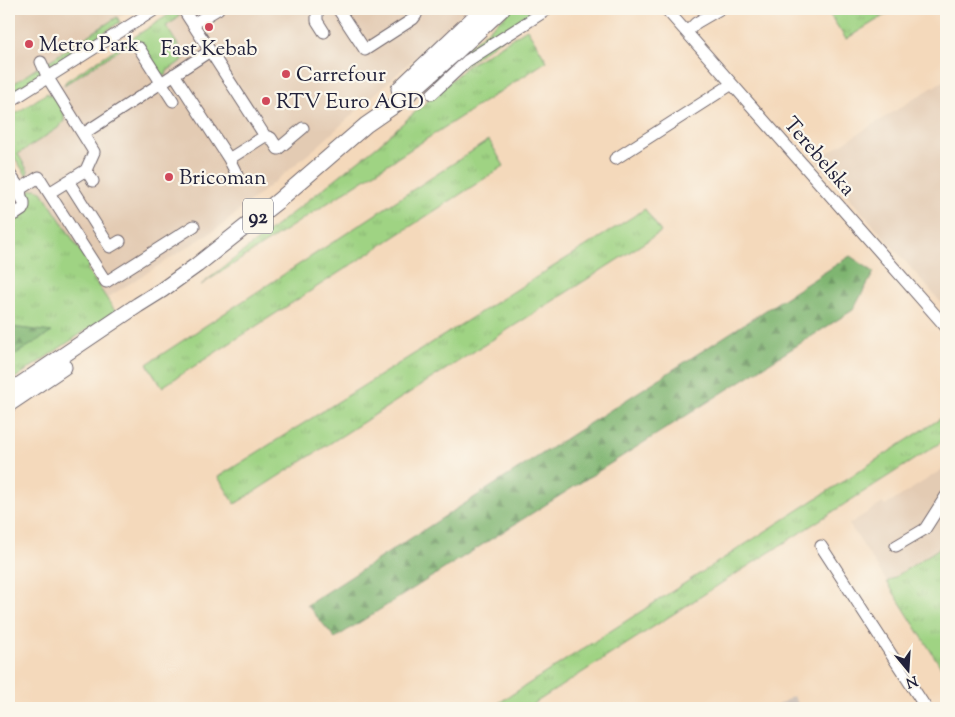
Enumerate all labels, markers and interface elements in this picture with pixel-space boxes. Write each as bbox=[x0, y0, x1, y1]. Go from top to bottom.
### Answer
marker: Fast Kebab bbox=[203, 21, 215, 33]
place label: Metro Park bbox=[39, 31, 139, 61]
place label: Fast Kebab bbox=[160, 35, 258, 65]
marker: Metro Park bbox=[23, 38, 35, 50]
place label: Carrefour bbox=[296, 61, 386, 91]
marker: Carrefour bbox=[280, 68, 292, 80]
place label: RTV Euro AGD bbox=[276, 88, 424, 118]
marker: RTV Euro AGD bbox=[260, 95, 272, 107]
street label: Terebelska bbox=[775, 111, 862, 204]
place label: Bricoman bbox=[179, 164, 266, 194]
marker: Bricoman bbox=[163, 171, 175, 183]
road number: 92 bbox=[243, 198, 273, 234]
north arrow bbox=[882, 644, 932, 694]
text: N bbox=[903, 669, 920, 692]

